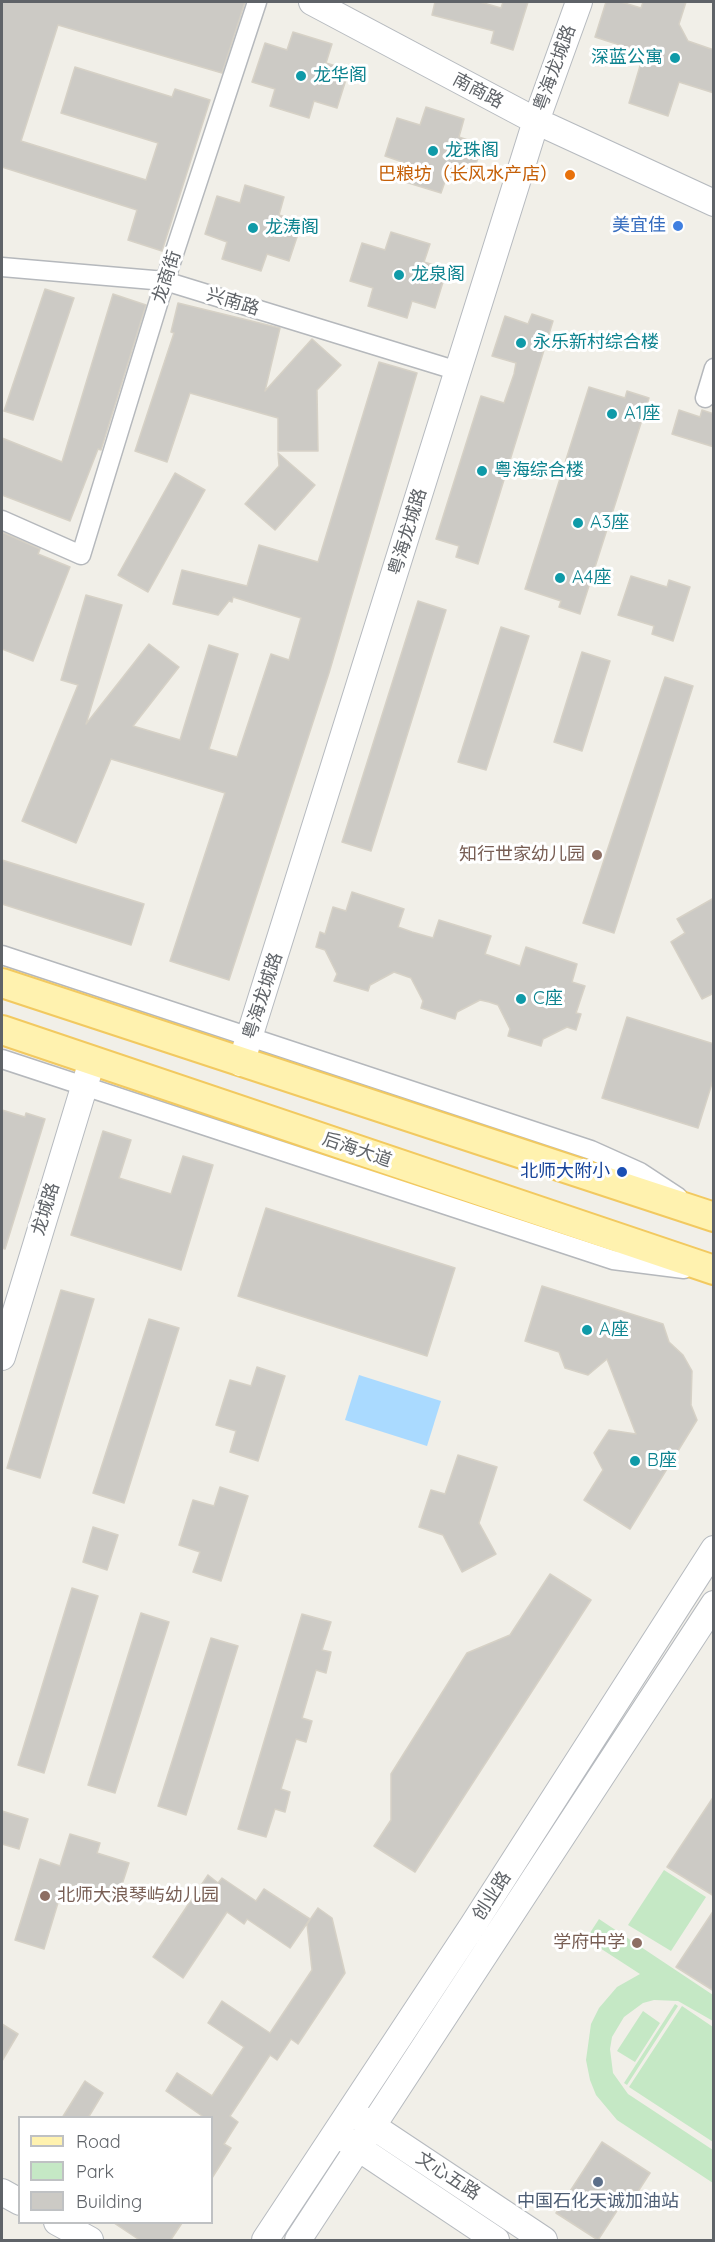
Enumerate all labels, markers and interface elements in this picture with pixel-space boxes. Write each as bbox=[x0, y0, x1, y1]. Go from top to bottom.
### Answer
street label: 粤海龙城路 bbox=[529, 22, 581, 114]
place label: 深蓝公寓 bbox=[591, 47, 663, 69]
marker: 深蓝公寓 bbox=[668, 51, 682, 65]
place label: 龙华阁 bbox=[313, 65, 367, 87]
marker: 龙华阁 bbox=[294, 69, 308, 83]
street label: 南商路 bbox=[449, 69, 507, 113]
place label: 龙珠阁 bbox=[445, 140, 499, 162]
marker: 龙珠阁 bbox=[426, 144, 440, 158]
place label: 巴粮坊（长风水产店） bbox=[378, 164, 558, 186]
marker: 巴粮坊（长风水产店） bbox=[563, 168, 577, 182]
place label: 美宜佳 bbox=[612, 215, 666, 237]
place label: 龙涛阁 bbox=[265, 217, 319, 239]
marker: 美宜佳 bbox=[671, 219, 685, 233]
marker: 龙涛阁 bbox=[246, 221, 260, 235]
street label: 龙商街 bbox=[148, 248, 186, 306]
place label: 龙泉阁 bbox=[411, 264, 465, 286]
marker: 龙泉阁 bbox=[392, 268, 406, 282]
street label: 兴南路 bbox=[204, 284, 262, 320]
place label: 永乐新村综合楼 bbox=[533, 332, 659, 354]
marker: 永乐新村综合楼 bbox=[514, 336, 528, 350]
place label: A1座 bbox=[624, 403, 660, 425]
marker: A1座 bbox=[605, 407, 619, 421]
place label: 粤海综合楼 bbox=[494, 460, 584, 482]
marker: 粤海综合楼 bbox=[475, 464, 489, 478]
street label: 粤海龙城路 bbox=[385, 486, 431, 578]
place label: A3座 bbox=[590, 512, 629, 534]
marker: A3座 bbox=[571, 516, 585, 530]
place label: A4座 bbox=[572, 567, 611, 589]
marker: A4座 bbox=[553, 571, 567, 585]
place label: 知行世家幼儿园 bbox=[459, 844, 585, 866]
marker: 知行世家幼儿园 bbox=[590, 848, 604, 862]
street label: 粤海龙城路 bbox=[239, 950, 287, 1042]
place label: C座 bbox=[533, 988, 563, 1010]
marker: C座 bbox=[514, 992, 528, 1006]
street label: 后海大道 bbox=[319, 1128, 395, 1172]
place label: 北师大附小 bbox=[520, 1161, 610, 1183]
marker: 北师大附小 bbox=[615, 1165, 629, 1179]
street label: 龙城路 bbox=[28, 1180, 64, 1238]
place label: A座 bbox=[599, 1319, 629, 1341]
marker: A座 bbox=[580, 1323, 594, 1337]
place label: B座 bbox=[647, 1450, 677, 1472]
marker: B座 bbox=[628, 1454, 642, 1468]
street label: 创业路 bbox=[468, 1867, 516, 1925]
place label: 北师大浪琴屿幼儿园 bbox=[57, 1885, 219, 1907]
marker: 北师大浪琴屿幼儿园 bbox=[38, 1889, 52, 1903]
place label: 学府中学 bbox=[553, 1932, 625, 1954]
marker: 学府中学 bbox=[630, 1936, 644, 1950]
legend bbox=[18, 2116, 213, 2224]
text: Road bbox=[76, 2130, 121, 2153]
street label: 文心五路 bbox=[412, 2147, 484, 2205]
text: Park bbox=[76, 2160, 114, 2183]
marker: 中国石化天诚加油站 bbox=[591, 2175, 605, 2189]
text: Building bbox=[76, 2190, 142, 2213]
place label: 中国石化天诚加油站 bbox=[517, 2191, 679, 2213]

